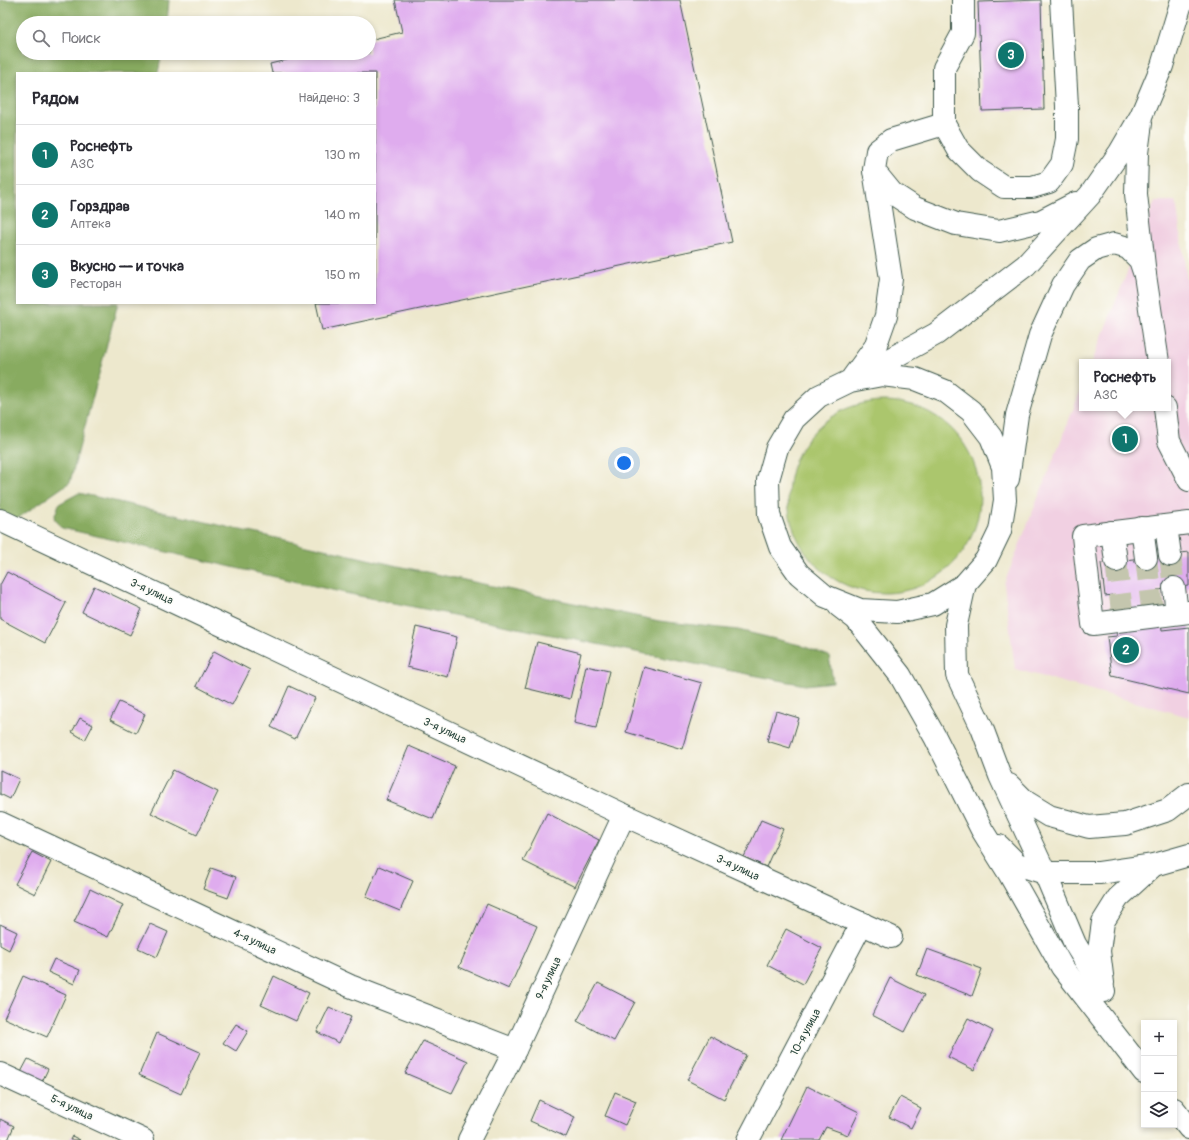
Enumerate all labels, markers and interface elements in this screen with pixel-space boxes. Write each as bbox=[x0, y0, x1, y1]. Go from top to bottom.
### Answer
search box bbox=[16, 16, 376, 60]
icon: search bbox=[30, 27, 52, 49]
text: Поиск bbox=[62, 29, 101, 48]
pin: 3 bbox=[998, 40, 1024, 70]
text: Рядом bbox=[32, 88, 79, 109]
text: Найдено: 3 bbox=[298, 90, 360, 106]
text: Роснефть bbox=[70, 137, 133, 156]
text: 1 bbox=[42, 147, 48, 163]
text: 130 m bbox=[324, 147, 360, 163]
text: АЗС bbox=[70, 156, 94, 172]
text: Горздрав bbox=[70, 197, 130, 216]
text: 2 bbox=[41, 207, 49, 223]
text: 140 m bbox=[324, 207, 360, 223]
text: Аптека bbox=[70, 216, 111, 232]
text: Вкусно — и точка bbox=[70, 257, 184, 276]
text: 3 bbox=[41, 267, 49, 283]
text: 150 m bbox=[325, 267, 360, 283]
text: Ресторан bbox=[70, 276, 121, 292]
popup bbox=[1079, 359, 1171, 411]
text: Роснефть bbox=[1093, 368, 1157, 387]
text: АЗС bbox=[1093, 387, 1118, 403]
pin: 1 bbox=[1112, 424, 1138, 454]
your location bbox=[614, 453, 634, 473]
street label: 3-я улица bbox=[128, 576, 175, 607]
pin: 2 bbox=[1113, 635, 1139, 665]
street label: 3-я улица bbox=[421, 715, 468, 746]
street label: 3-я улица bbox=[714, 852, 761, 883]
street label: 4-я улица bbox=[231, 926, 278, 957]
street label: 9-я улица bbox=[533, 955, 564, 1001]
street label: 10-я улица bbox=[788, 1006, 823, 1058]
map controls bbox=[1141, 1020, 1177, 1128]
button: + bbox=[1141, 1020, 1177, 1056]
button: − bbox=[1141, 1056, 1177, 1092]
street label: 5-я улица bbox=[48, 1092, 95, 1123]
button: layers bbox=[1141, 1092, 1177, 1128]

